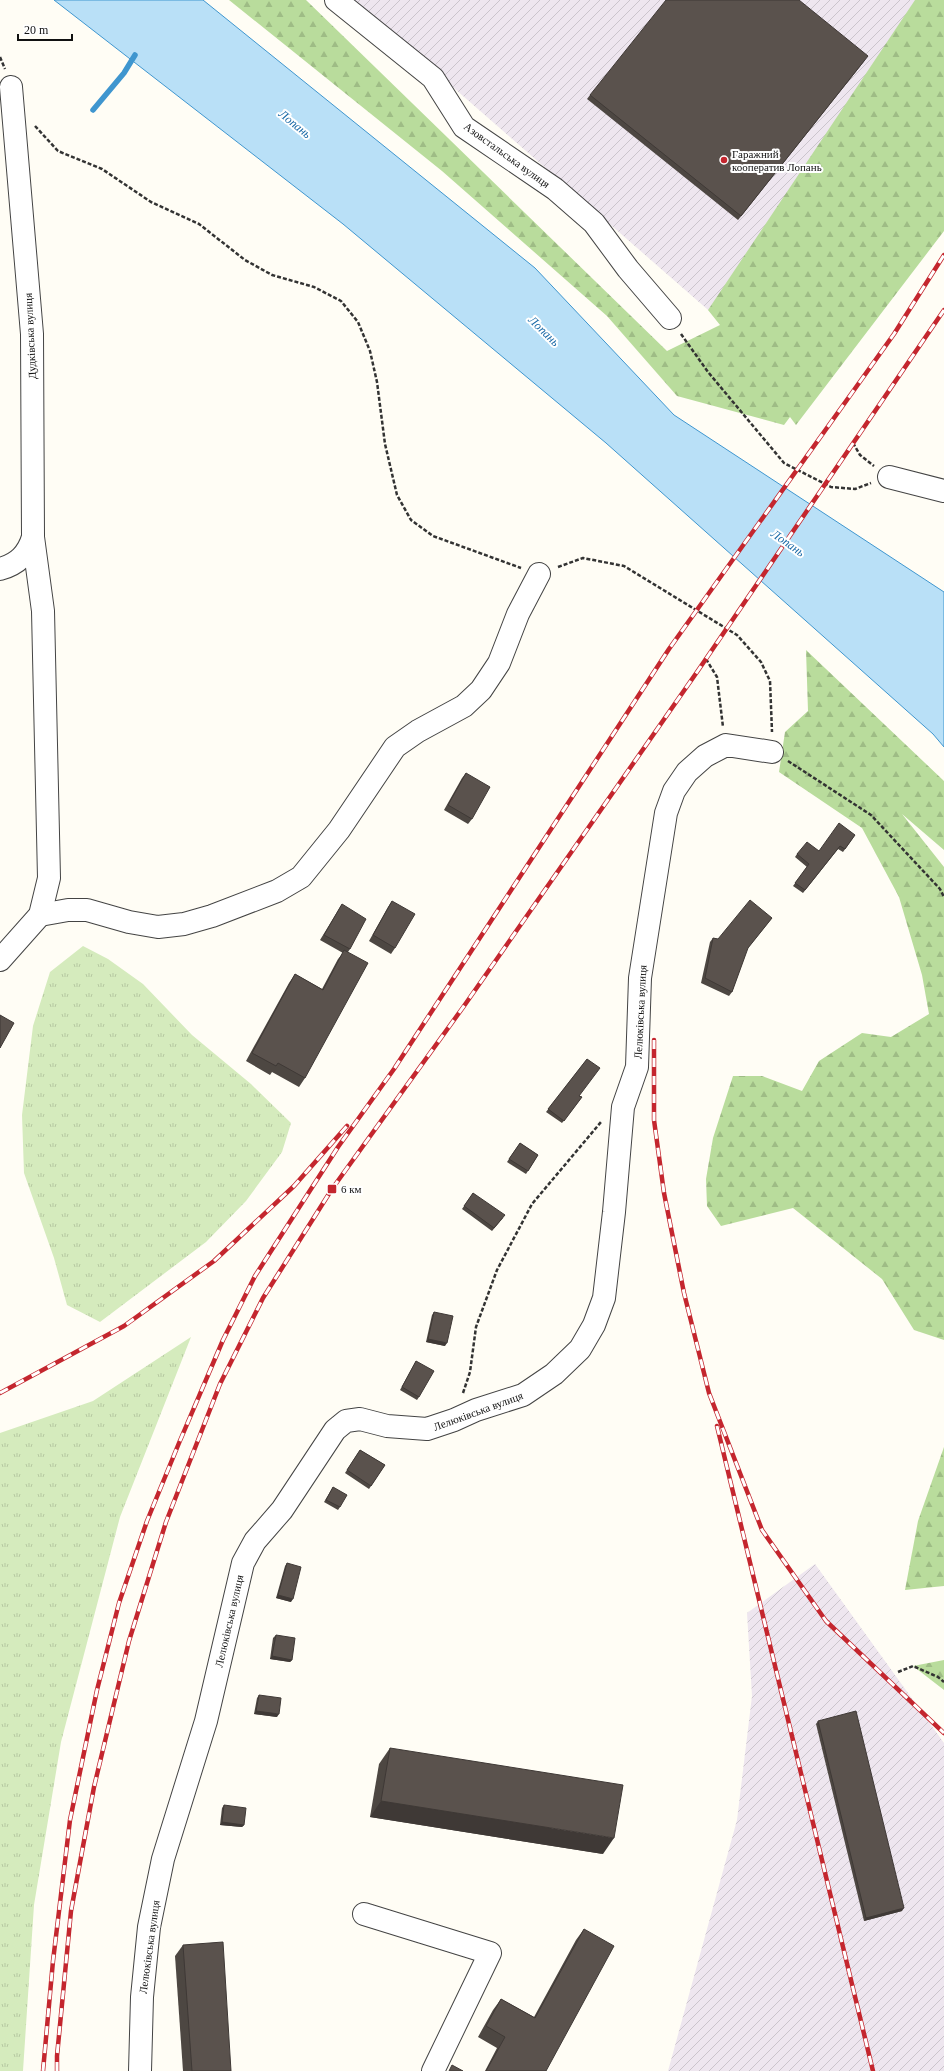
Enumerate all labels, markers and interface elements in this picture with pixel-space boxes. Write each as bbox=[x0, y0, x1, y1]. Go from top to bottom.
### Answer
scale bar bbox=[18, 16, 72, 42]
text: 20 m bbox=[24, 23, 49, 37]
water label: Лопань bbox=[275, 106, 314, 142]
street label: Азовстальська вулиця bbox=[462, 120, 552, 190]
place label: Гаражний кооператив Лопань bbox=[732, 148, 822, 173]
marker: Гаражний кооператив Лопань bbox=[719, 155, 729, 165]
street label: Дудківська вулиця bbox=[22, 293, 38, 379]
water label: Лопань bbox=[525, 312, 563, 349]
water label: Лопань bbox=[768, 526, 808, 560]
street label: Лелюківська вулиця bbox=[632, 965, 648, 1059]
marker: 6 км bbox=[326, 1183, 338, 1195]
place label: 6 км bbox=[341, 1183, 362, 1195]
street label: Лелюківська вулиця bbox=[432, 1389, 524, 1433]
street label: Лелюківська вулиця bbox=[213, 1574, 245, 1668]
street label: Лелюківська вулиця bbox=[136, 1899, 162, 1995]

